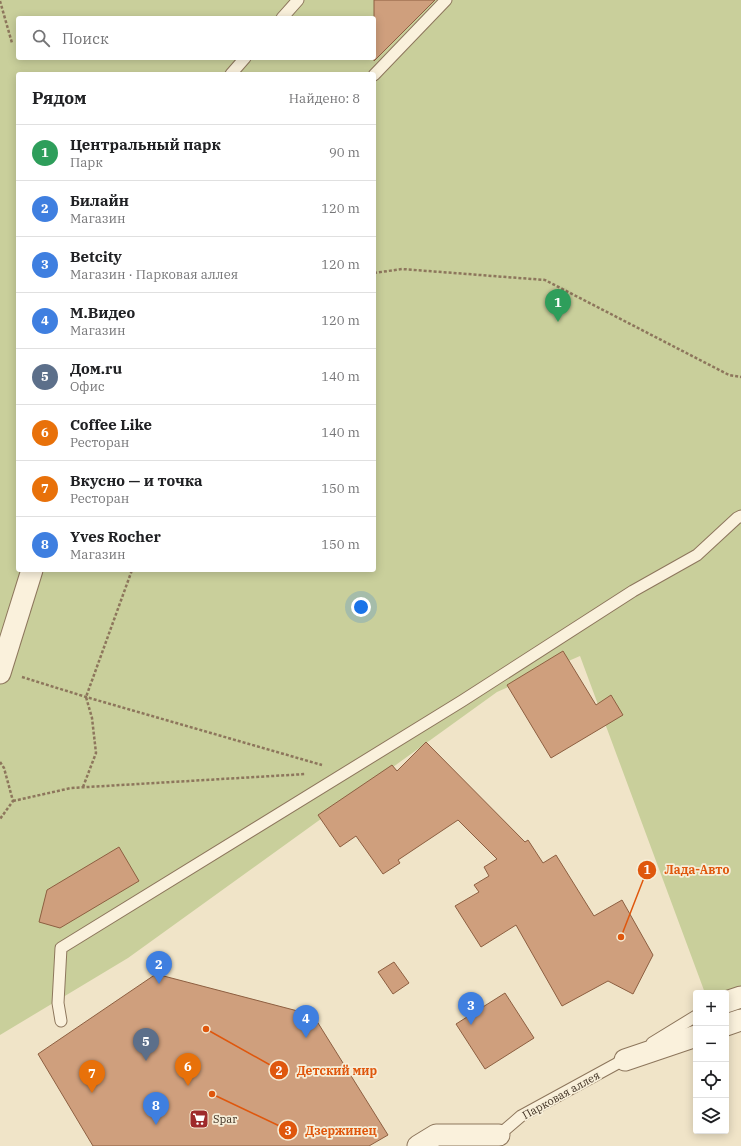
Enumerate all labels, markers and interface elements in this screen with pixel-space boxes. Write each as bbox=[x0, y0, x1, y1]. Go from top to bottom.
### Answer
search box bbox=[16, 16, 376, 60]
icon: search bbox=[30, 27, 52, 49]
text: Поиск bbox=[62, 29, 109, 48]
text: Рядом bbox=[32, 87, 87, 109]
text: Найдено: 8 bbox=[289, 90, 360, 107]
text: Центральный парк bbox=[70, 135, 221, 154]
text: 1 bbox=[41, 144, 49, 161]
text: 90 m bbox=[329, 144, 360, 161]
text: Парк bbox=[70, 154, 103, 171]
text: Билайн bbox=[70, 191, 129, 210]
text: 2 bbox=[41, 200, 49, 217]
text: 120 m bbox=[321, 200, 360, 217]
text: Магазин bbox=[70, 210, 126, 227]
text: Betcity bbox=[70, 247, 122, 266]
text: 3 bbox=[41, 256, 49, 273]
text: 120 m bbox=[321, 256, 360, 273]
text: Магазин · Парковая аллея bbox=[70, 266, 238, 283]
pin: 1 bbox=[545, 289, 571, 322]
text: М.Видео bbox=[70, 303, 135, 322]
text: 4 bbox=[41, 312, 49, 329]
text: 120 m bbox=[321, 312, 360, 329]
text: Магазин bbox=[70, 322, 126, 339]
text: Дом.ru bbox=[70, 359, 122, 378]
text: 5 bbox=[41, 368, 49, 385]
text: 140 m bbox=[321, 368, 360, 385]
text: Офис bbox=[70, 378, 105, 395]
text: Coffee Like bbox=[70, 415, 152, 434]
text: 6 bbox=[41, 424, 49, 441]
text: 140 m bbox=[321, 424, 360, 441]
text: Ресторан bbox=[70, 434, 129, 451]
text: Вкусно — и точка bbox=[70, 471, 203, 490]
text: 7 bbox=[41, 480, 49, 497]
text: 150 m bbox=[321, 480, 360, 497]
text: Ресторан bbox=[70, 490, 129, 507]
text: Yves Rocher bbox=[70, 527, 161, 546]
text: 8 bbox=[41, 536, 49, 553]
text: 150 m bbox=[321, 536, 360, 553]
text: Магазин bbox=[70, 546, 126, 563]
your location bbox=[351, 597, 371, 617]
callout: Лада-Авто bbox=[637, 858, 738, 882]
text: 1 bbox=[643, 862, 651, 877]
text: Лада-Авто bbox=[665, 862, 729, 877]
pin: 2 bbox=[146, 951, 172, 984]
map controls bbox=[693, 990, 729, 1134]
button: + bbox=[693, 990, 729, 1026]
pin: 3 bbox=[458, 992, 484, 1025]
pin: 4 bbox=[293, 1005, 319, 1038]
button: − bbox=[693, 1026, 729, 1062]
pin: 5 bbox=[133, 1028, 159, 1061]
pin: 6 bbox=[175, 1053, 201, 1086]
callout: Детский мир bbox=[269, 1058, 385, 1082]
pin: 7 bbox=[79, 1060, 105, 1093]
button: locate bbox=[693, 1062, 729, 1098]
text: 2 bbox=[275, 1063, 283, 1078]
text: Детский мир bbox=[297, 1063, 378, 1078]
street label: Парковая аллея bbox=[520, 1068, 602, 1122]
pin: 8 bbox=[143, 1092, 169, 1125]
button: layers bbox=[693, 1098, 729, 1134]
supermarket icon: Spar bbox=[188, 1108, 210, 1130]
place label: Spar bbox=[213, 1112, 237, 1126]
callout: Дзержинец bbox=[278, 1118, 385, 1142]
text: 3 bbox=[284, 1123, 292, 1138]
text: Дзержинец bbox=[305, 1123, 377, 1138]

